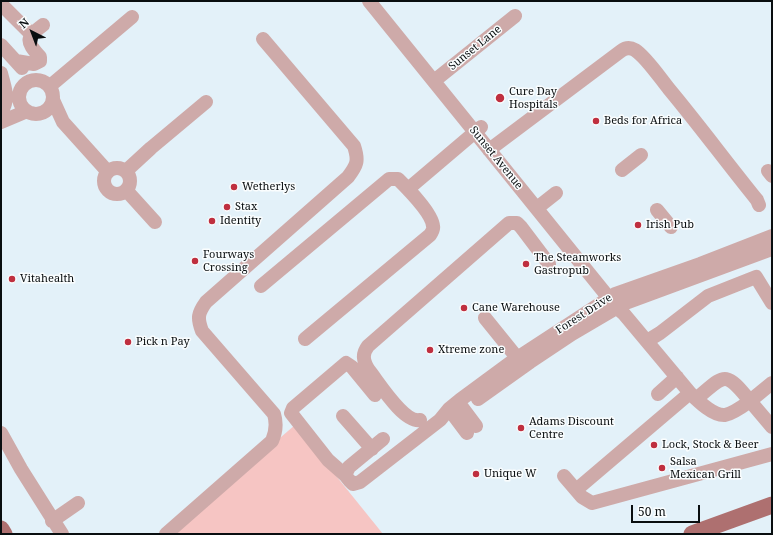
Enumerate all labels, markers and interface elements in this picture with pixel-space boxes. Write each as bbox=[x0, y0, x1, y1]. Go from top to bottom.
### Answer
north arrow bbox=[12, 12, 52, 52]
text: N bbox=[15, 14, 32, 31]
street label: Sunset Lane bbox=[446, 23, 504, 73]
place label: Cure Day Hospitals bbox=[509, 85, 558, 111]
marker: Cure Day Hospitals bbox=[494, 92, 506, 104]
place label: Beds for Africa bbox=[604, 114, 682, 128]
marker: Beds for Africa bbox=[591, 116, 601, 126]
street label: Sunset Avenue bbox=[467, 124, 525, 192]
place label: Wetherlys bbox=[242, 180, 295, 194]
marker: Wetherlys bbox=[229, 182, 239, 192]
place label: Stax bbox=[235, 200, 257, 214]
marker: Stax bbox=[222, 202, 232, 212]
place label: Identity bbox=[220, 214, 261, 228]
marker: Identity bbox=[207, 216, 217, 226]
place label: Irish Pub bbox=[646, 218, 694, 232]
marker: Irish Pub bbox=[633, 220, 643, 230]
place label: Fourways Crossing bbox=[203, 248, 254, 274]
place label: The Steamworks Gastropub bbox=[534, 251, 621, 277]
marker: Fourways Crossing bbox=[190, 256, 200, 266]
marker: The Steamworks Gastropub bbox=[521, 259, 531, 269]
place label: Vitahealth bbox=[20, 272, 74, 286]
marker: Vitahealth bbox=[7, 274, 17, 284]
street label: Forest Drive bbox=[554, 291, 614, 337]
place label: Cane Warehouse bbox=[472, 301, 560, 315]
marker: Cane Warehouse bbox=[459, 303, 469, 313]
place label: Pick n Pay bbox=[136, 335, 190, 349]
marker: Pick n Pay bbox=[123, 337, 133, 347]
place label: Xtreme zone bbox=[438, 343, 504, 357]
marker: Xtreme zone bbox=[425, 345, 435, 355]
place label: Adams Discount Centre bbox=[529, 415, 614, 441]
marker: Adams Discount Centre bbox=[516, 423, 526, 433]
place label: Lock, Stock & Beer bbox=[662, 438, 759, 452]
marker: Lock, Stock & Beer bbox=[649, 440, 659, 450]
place label: Salsa Mexican Grill bbox=[670, 455, 741, 481]
marker: Salsa Mexican Grill bbox=[657, 463, 667, 473]
place label: Unique W bbox=[484, 467, 537, 481]
marker: Unique W bbox=[471, 469, 481, 479]
scale bar bbox=[633, 497, 702, 523]
text: 50 m bbox=[638, 503, 666, 520]

